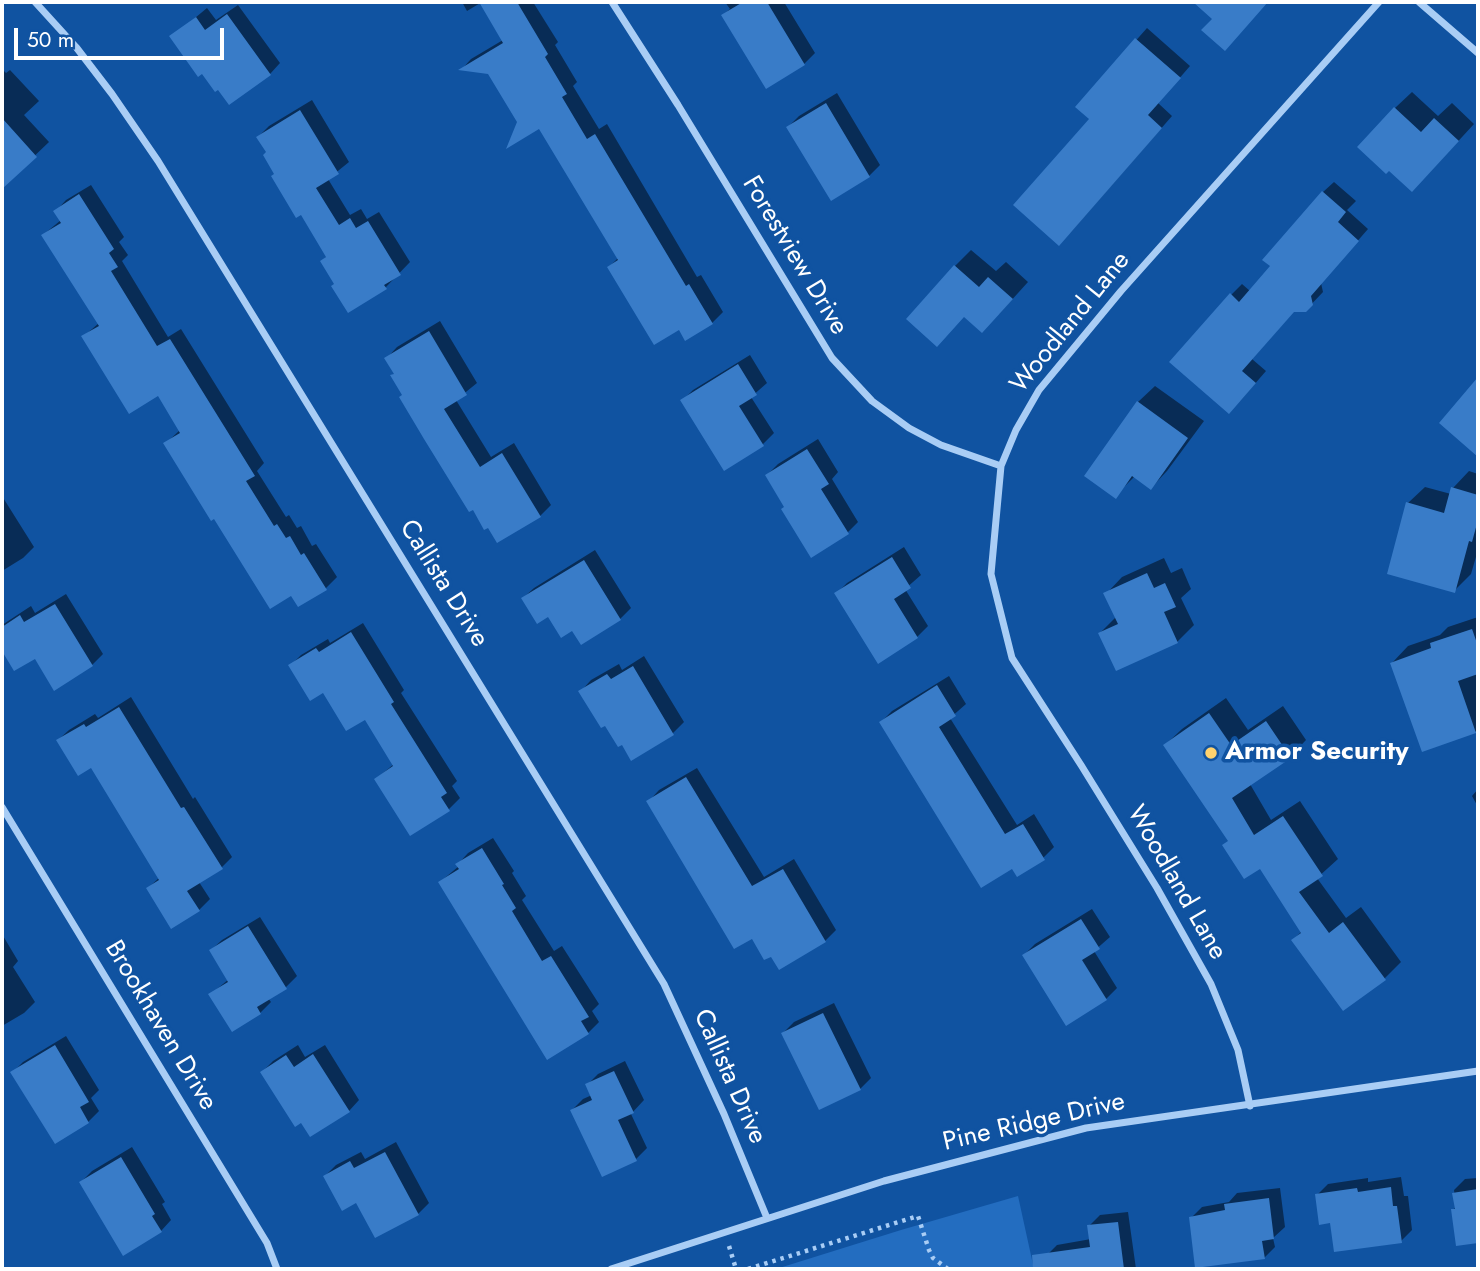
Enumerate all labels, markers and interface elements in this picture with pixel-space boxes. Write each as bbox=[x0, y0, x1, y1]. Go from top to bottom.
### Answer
scale bar bbox=[18, 14, 228, 58]
text: 50 m bbox=[27, 25, 74, 55]
street label: Forestview Drive bbox=[734, 171, 854, 341]
street label: Woodland Lane bbox=[1004, 246, 1138, 400]
street label: Callista Drive bbox=[392, 515, 494, 653]
place label: Armor Security bbox=[1225, 737, 1409, 769]
marker: Armor Security bbox=[1203, 745, 1219, 761]
street label: Woodland Lane bbox=[1119, 800, 1233, 966]
street label: Brookhaven Drive bbox=[97, 935, 223, 1117]
street label: Callista Drive bbox=[685, 1005, 773, 1149]
street label: Pine Ridge Drive bbox=[940, 1087, 1128, 1159]

